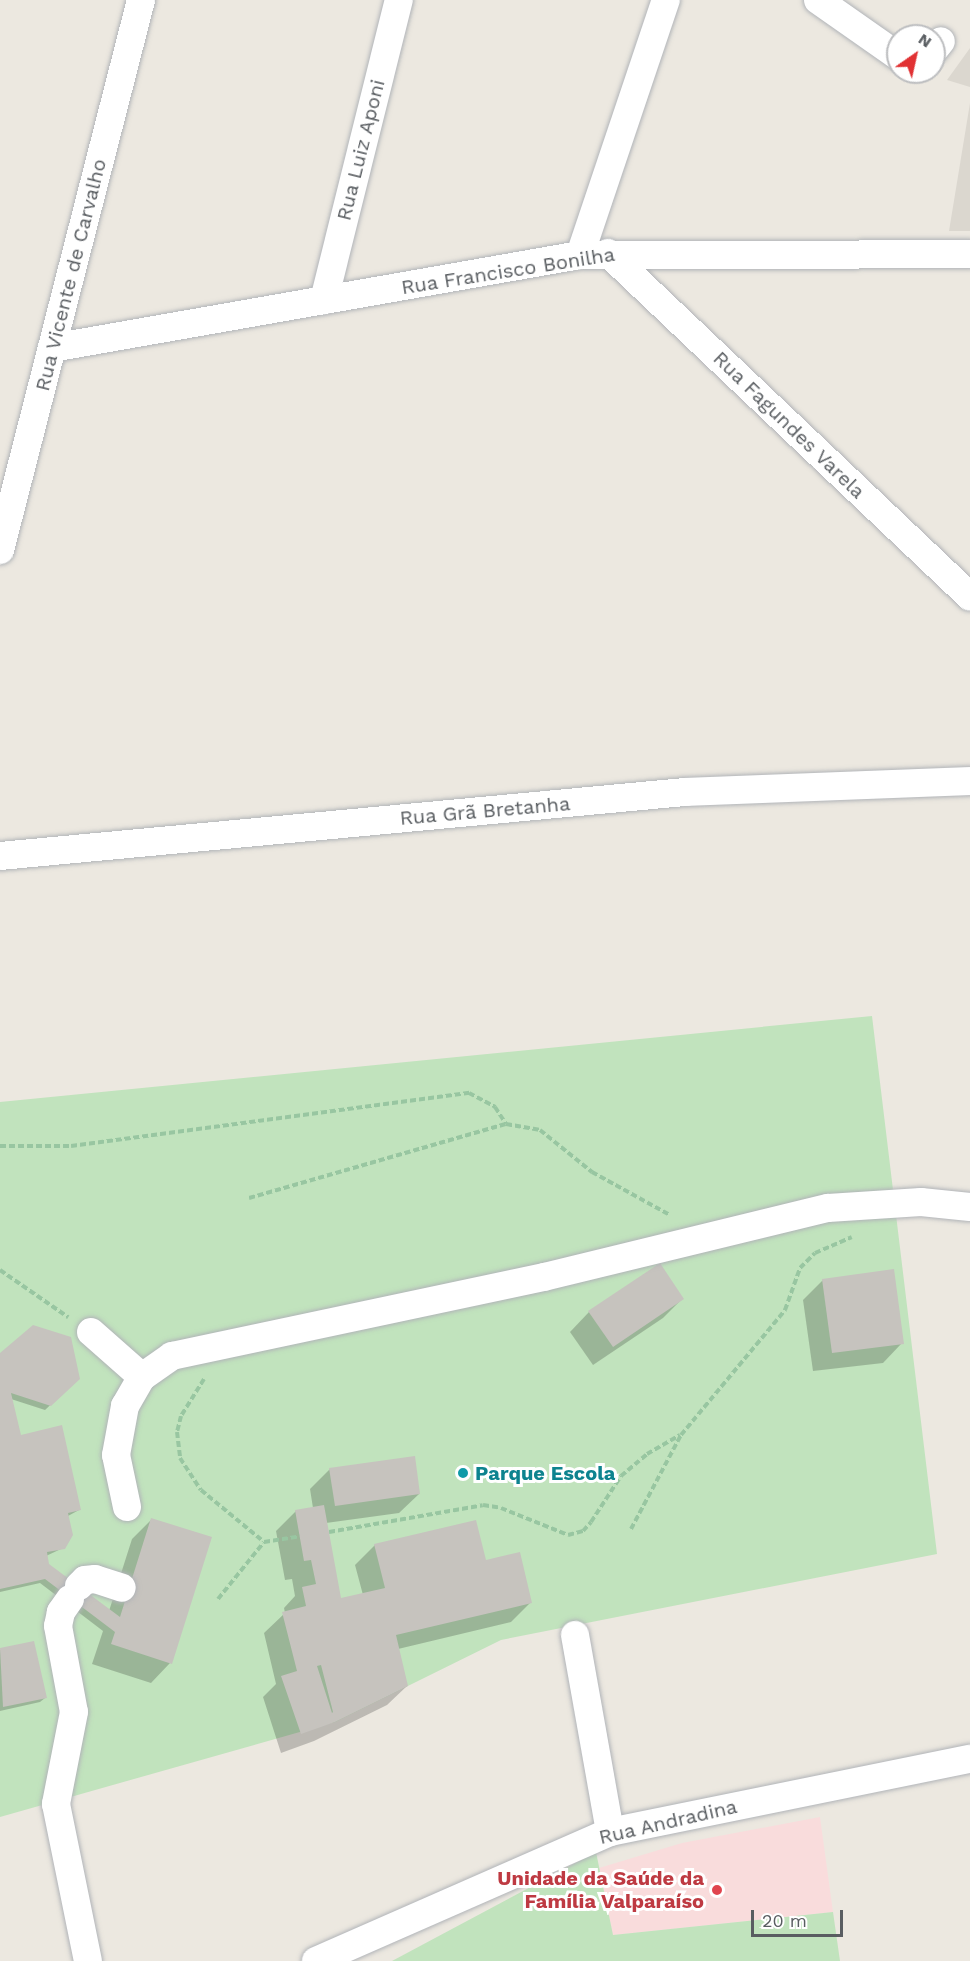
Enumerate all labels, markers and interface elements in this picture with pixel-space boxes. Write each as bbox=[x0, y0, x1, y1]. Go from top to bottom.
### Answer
north arrow bbox=[886, 24, 946, 84]
text: N bbox=[915, 29, 935, 52]
street label: Rua Luiz Aponi bbox=[332, 76, 390, 224]
street label: Rua Vicente de Carvalho bbox=[30, 156, 112, 394]
street label: Rua Francisco Bonilha bbox=[399, 242, 617, 300]
street label: Rua Fagundes Varela bbox=[708, 346, 870, 504]
street label: Rua Grã Bretanha bbox=[398, 792, 572, 830]
place label: Parque Escola bbox=[475, 1461, 615, 1485]
marker: Parque Escola bbox=[456, 1466, 470, 1480]
street label: Rua Andradina bbox=[596, 1794, 740, 1850]
place label: Unidade da Saúde da Família Valparaíso bbox=[497, 1866, 704, 1913]
marker: Unidade da Saúde da Família Valparaíso bbox=[708, 1881, 726, 1899]
scale bar bbox=[754, 1898, 846, 1936]
text: 20 m bbox=[762, 1910, 807, 1931]

